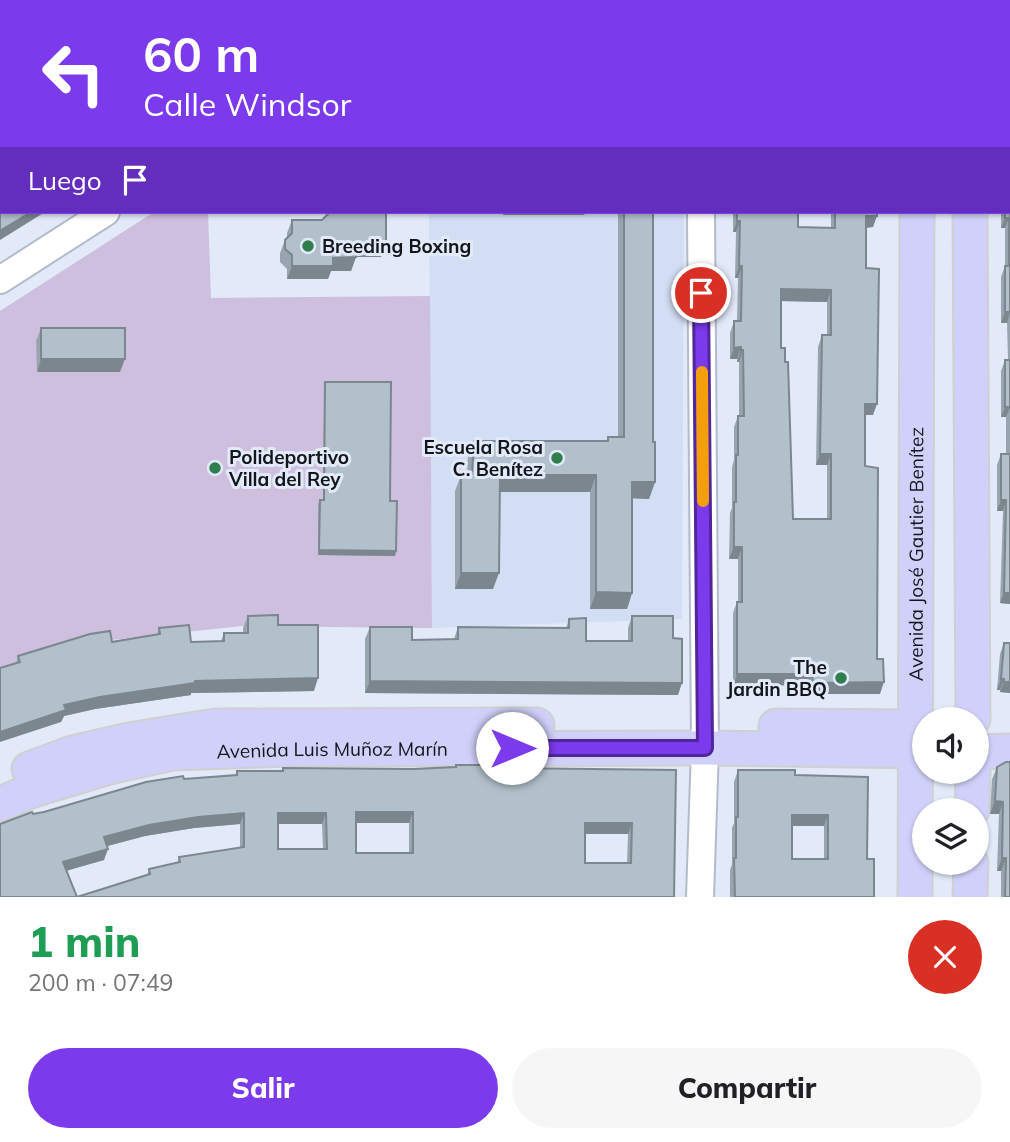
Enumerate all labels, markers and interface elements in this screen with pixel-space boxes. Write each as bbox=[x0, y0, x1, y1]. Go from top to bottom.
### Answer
text: 60 m bbox=[143, 23, 259, 84]
icon: left bbox=[28, 28, 119, 119]
text: Calle Windsor bbox=[143, 84, 351, 124]
icon: arrive bbox=[116, 161, 154, 199]
text: Luego bbox=[28, 164, 102, 197]
place label: Breeding Boxing bbox=[322, 234, 471, 258]
marker: Breeding Boxing bbox=[300, 238, 316, 254]
pin bbox=[671, 263, 731, 323]
icon: arrive bbox=[682, 274, 720, 312]
street label: Avenida José Gautier Benítez bbox=[904, 427, 928, 681]
place label: Escuela Rosa C. Benítez bbox=[423, 435, 543, 481]
place label: Polideportivo Villa del Rey bbox=[228, 445, 349, 491]
marker: Escuela Rosa C. Benítez bbox=[549, 450, 565, 466]
marker: Polideportivo Villa del Rey bbox=[207, 460, 223, 476]
place label: The Jardin BBQ bbox=[726, 655, 827, 701]
marker: The Jardin BBQ bbox=[833, 670, 849, 686]
map controls bbox=[912, 707, 989, 875]
button: sound bbox=[912, 707, 989, 784]
position arrow bbox=[475, 711, 549, 785]
street label: Avenida Luis Muñoz Marín bbox=[216, 737, 448, 764]
button: layers bbox=[912, 798, 989, 875]
text: 1 min bbox=[28, 915, 141, 968]
button: close bbox=[908, 920, 982, 994]
text: 200 m · 07:49 bbox=[28, 968, 173, 997]
button: Salir bbox=[28, 1048, 498, 1128]
button: Compartir bbox=[512, 1048, 982, 1128]

